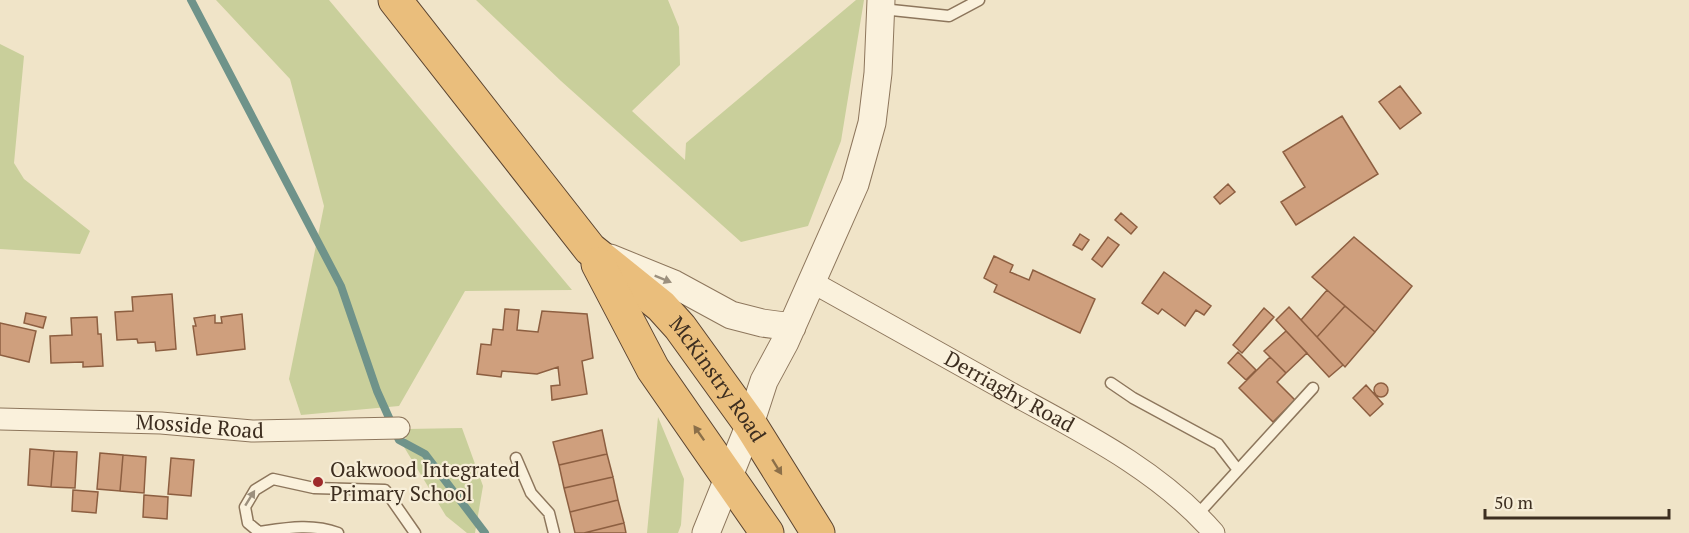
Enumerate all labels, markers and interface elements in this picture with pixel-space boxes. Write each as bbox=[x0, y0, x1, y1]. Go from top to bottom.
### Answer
one-way arrow bbox=[655, 274, 673, 284]
street label: McKinstry Road bbox=[664, 310, 773, 447]
street label: Derriaghy Road bbox=[940, 344, 1080, 438]
street label: Mosside Road bbox=[135, 407, 264, 444]
one-way arrow bbox=[693, 425, 705, 441]
place label: Oakwood Integrated Primary School bbox=[330, 455, 520, 507]
one-way arrow bbox=[771, 458, 783, 474]
marker: Oakwood Integrated Primary School bbox=[311, 475, 325, 489]
scale bar bbox=[1485, 482, 1670, 520]
one-way arrow bbox=[245, 490, 256, 506]
text: 50 m bbox=[1494, 490, 1534, 514]

